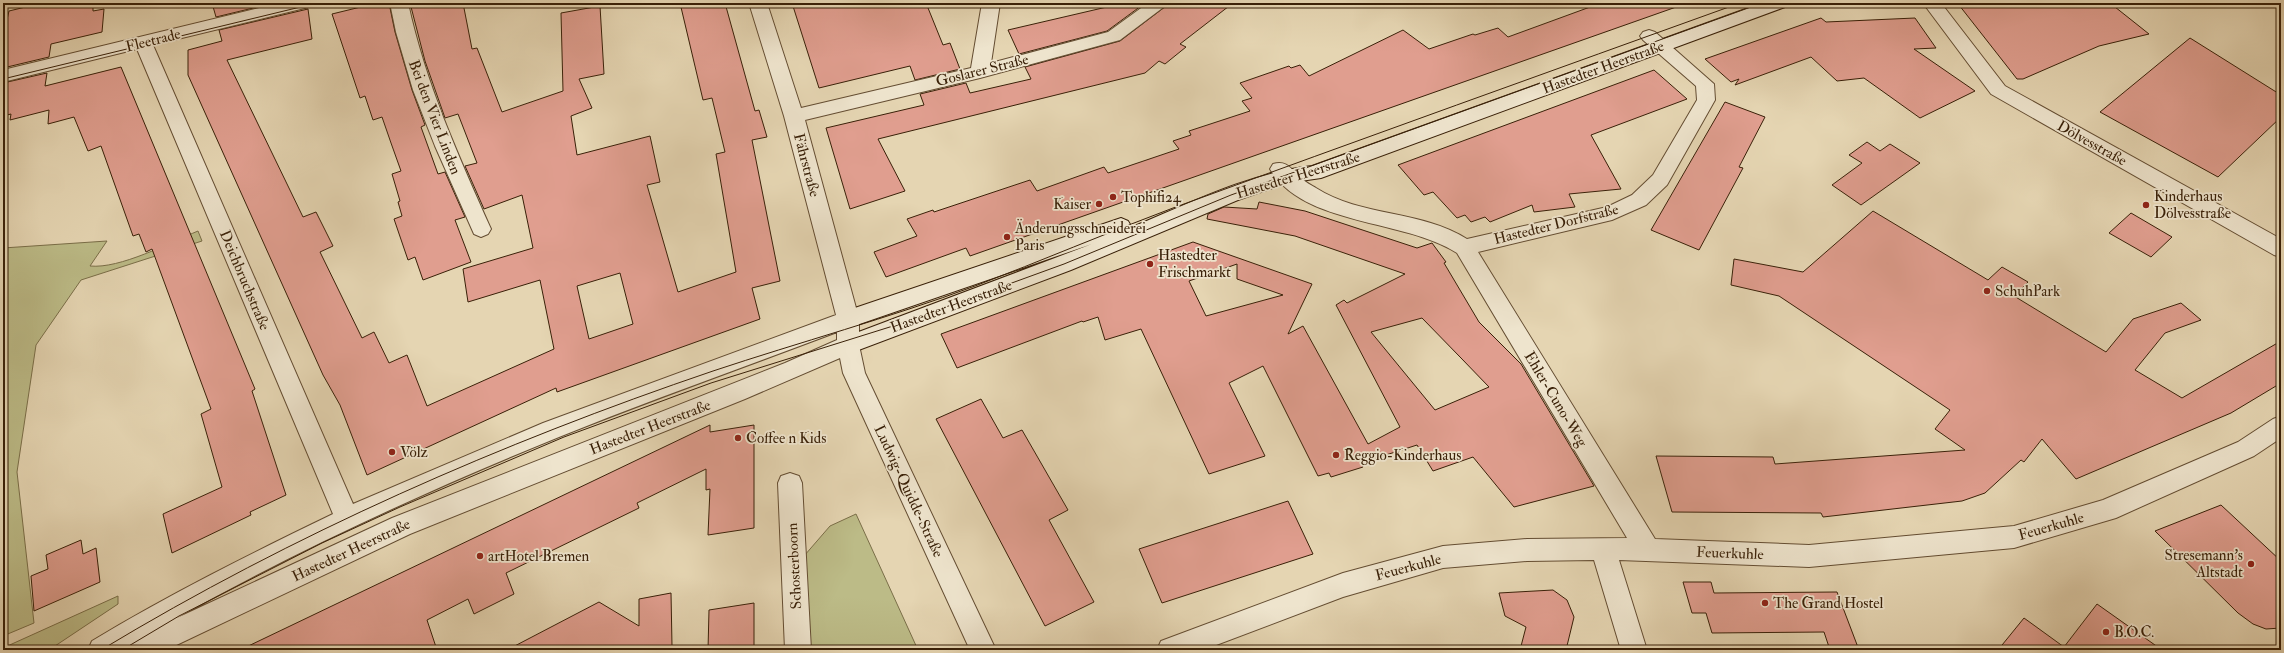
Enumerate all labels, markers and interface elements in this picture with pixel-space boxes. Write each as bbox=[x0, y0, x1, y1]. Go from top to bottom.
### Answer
street label: Fleetrade bbox=[124, 24, 183, 56]
street label: Hastedter Heerstraße bbox=[1540, 37, 1667, 98]
street label: Goslarer Straße bbox=[934, 50, 1030, 91]
street label: Bei den Vier Linden bbox=[404, 57, 465, 177]
street label: Dölvesstraße bbox=[2053, 116, 2130, 170]
street label: Fährstraße bbox=[789, 131, 824, 199]
street label: Hastedter Heerstraße bbox=[1234, 148, 1362, 203]
place label: Kinderhaus Dölvesstraße bbox=[2154, 187, 2231, 223]
place label: Tophifi24 bbox=[1121, 188, 1182, 208]
marker: Tophifi24 bbox=[1108, 192, 1118, 202]
place label: Kaiser bbox=[1053, 195, 1091, 214]
marker: Kaiser bbox=[1094, 199, 1104, 209]
street label: Hastedter Dorfstraße bbox=[1492, 200, 1621, 249]
marker: Kinderhaus Dölvesstraße bbox=[2141, 200, 2151, 210]
place label: Änderungsschneiderei Paris bbox=[1014, 218, 1146, 255]
street label: Deichbruchstraße bbox=[215, 227, 274, 333]
marker: Änderungsschneiderei Paris bbox=[1002, 232, 1012, 242]
place label: Hastedter Frischmarkt bbox=[1158, 246, 1231, 282]
marker: Hastedter Frischmarkt bbox=[1145, 259, 1155, 269]
street label: Hastedter Heerstraße bbox=[888, 276, 1015, 337]
place label: SchuhPark bbox=[1995, 282, 2060, 301]
marker: SchuhPark bbox=[1982, 286, 1992, 296]
street label: Ehler-Cuno-Weg bbox=[1520, 348, 1592, 451]
street label: Hastedter Heerstraße bbox=[587, 396, 713, 459]
street label: Ludwig-Quidde-Straße bbox=[870, 422, 948, 560]
place label: Coffee n Kids bbox=[746, 429, 826, 448]
marker: Coffee n Kids bbox=[733, 433, 743, 443]
place label: Völz bbox=[400, 443, 428, 462]
place label: Reggio-Kinderhaus bbox=[1344, 446, 1461, 465]
marker: Völz bbox=[387, 447, 397, 457]
marker: Reggio-Kinderhaus bbox=[1331, 450, 1341, 460]
street label: Feuerkuhle bbox=[2016, 508, 2086, 545]
street label: Hastedter Heerstraße bbox=[289, 515, 413, 586]
street label: Schosterboorn bbox=[783, 522, 806, 610]
street label: Feuerkuhle bbox=[1696, 543, 1764, 564]
place label: Stresemann's Altstadt bbox=[2165, 546, 2243, 582]
place label: artHotel Bremen bbox=[488, 547, 589, 566]
street label: Feuerkuhle bbox=[1373, 550, 1443, 585]
marker: artHotel Bremen bbox=[475, 551, 485, 561]
marker: Stresemann's Altstadt bbox=[2246, 559, 2256, 569]
place label: The Grand Hostel bbox=[1773, 594, 1884, 613]
marker: The Grand Hostel bbox=[1760, 598, 1770, 608]
place label: B.O.C. bbox=[2114, 623, 2154, 642]
marker: B.O.C. bbox=[2101, 627, 2111, 637]

